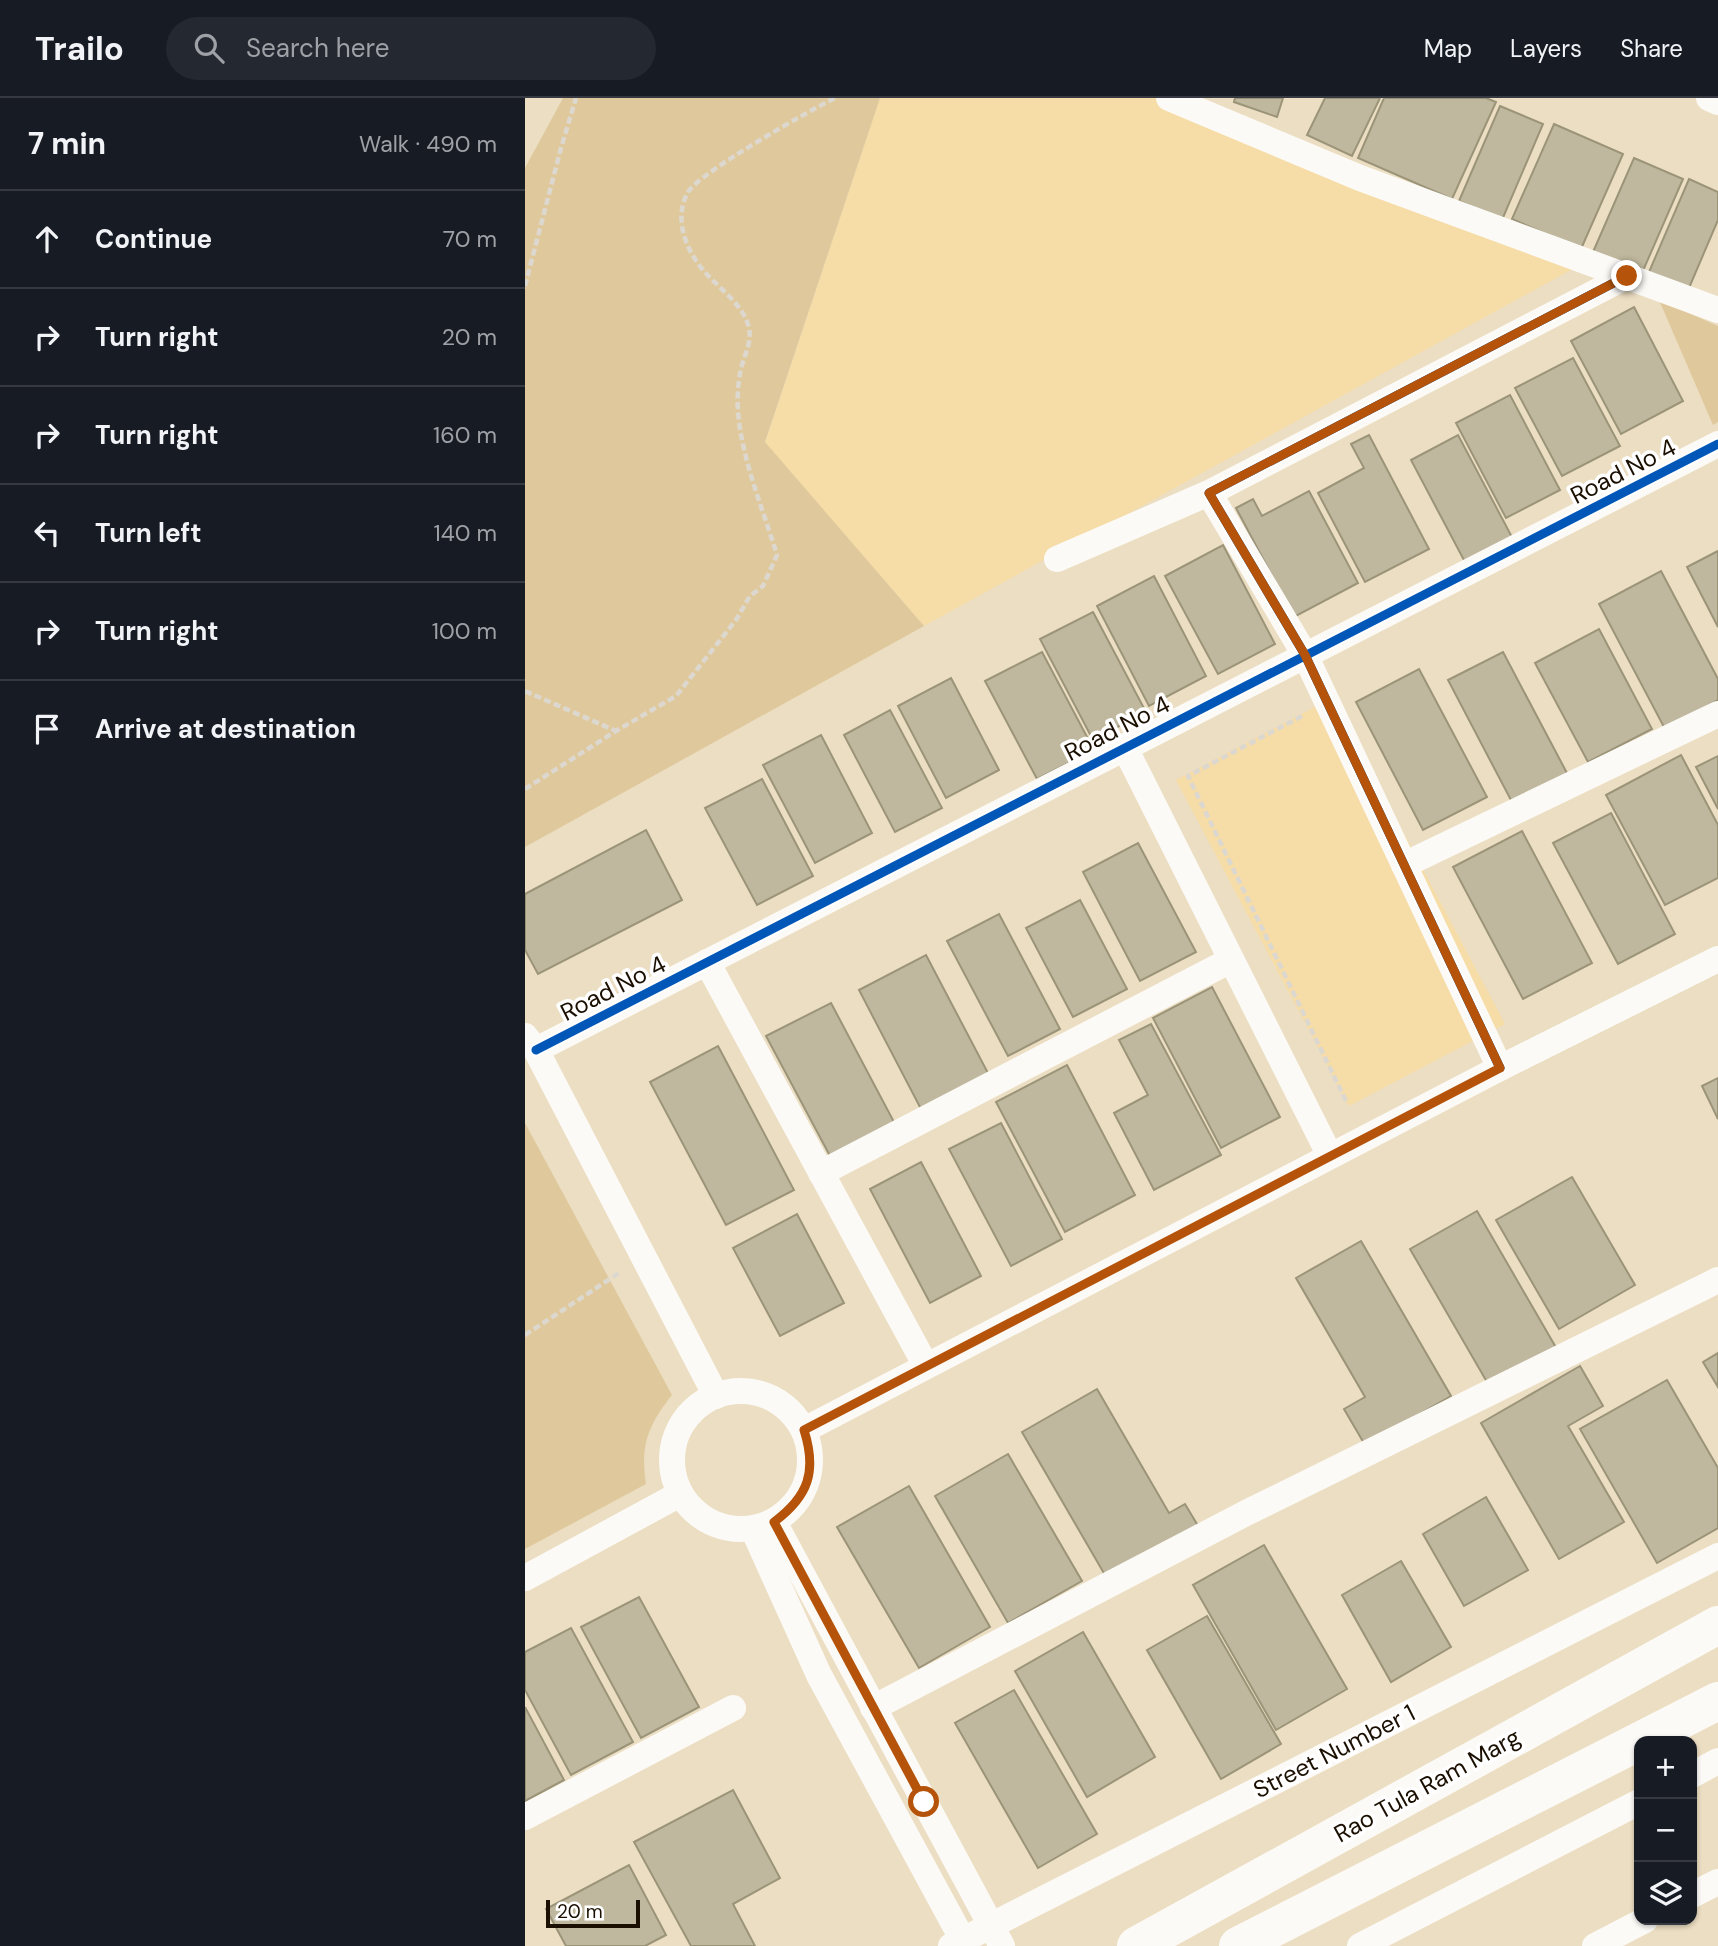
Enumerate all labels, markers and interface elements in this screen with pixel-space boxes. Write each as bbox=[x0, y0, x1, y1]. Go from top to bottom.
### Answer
search box bbox=[166, 17, 656, 80]
text: Trailo bbox=[35, 27, 124, 70]
icon: search bbox=[190, 29, 228, 67]
text: Search here bbox=[246, 31, 389, 65]
text: Map bbox=[1424, 33, 1472, 64]
text: Layers bbox=[1510, 33, 1582, 64]
text: Share bbox=[1620, 33, 1683, 64]
text: 7 min bbox=[28, 124, 106, 163]
text: Walk · 490 m bbox=[359, 129, 497, 159]
icon: ahead bbox=[28, 220, 66, 258]
text: Continue bbox=[95, 222, 212, 256]
text: 70 m bbox=[443, 224, 497, 254]
route end bbox=[1611, 260, 1642, 291]
icon: right bbox=[28, 318, 66, 356]
text: Turn right bbox=[95, 320, 219, 354]
text: 20 m bbox=[442, 322, 497, 352]
icon: right bbox=[28, 416, 66, 454]
text: Turn right bbox=[95, 418, 219, 452]
text: 160 m bbox=[433, 420, 497, 450]
street label: Road No 4 bbox=[1565, 431, 1681, 511]
icon: left bbox=[28, 514, 66, 552]
text: Turn left bbox=[95, 516, 202, 550]
text: 140 m bbox=[434, 518, 497, 548]
icon: right bbox=[28, 612, 66, 650]
text: Turn right bbox=[95, 614, 219, 648]
text: 100 m bbox=[432, 616, 497, 646]
street label: Road No 4 bbox=[1059, 688, 1175, 768]
icon: arrive bbox=[28, 710, 66, 748]
text: Arrive at destination bbox=[95, 712, 356, 746]
street label: Road No 4 bbox=[555, 948, 671, 1028]
street label: Street Number 1 bbox=[1248, 1697, 1420, 1805]
street label: Rao Tula Ram Marg bbox=[1328, 1721, 1526, 1849]
map controls bbox=[1634, 1736, 1697, 1925]
button: + bbox=[1634, 1736, 1697, 1799]
route start bbox=[908, 1786, 939, 1817]
button: − bbox=[1634, 1799, 1697, 1862]
button: layers bbox=[1634, 1862, 1697, 1925]
scale bar bbox=[546, 1897, 641, 1929]
text: 20 m bbox=[557, 1899, 603, 1924]

